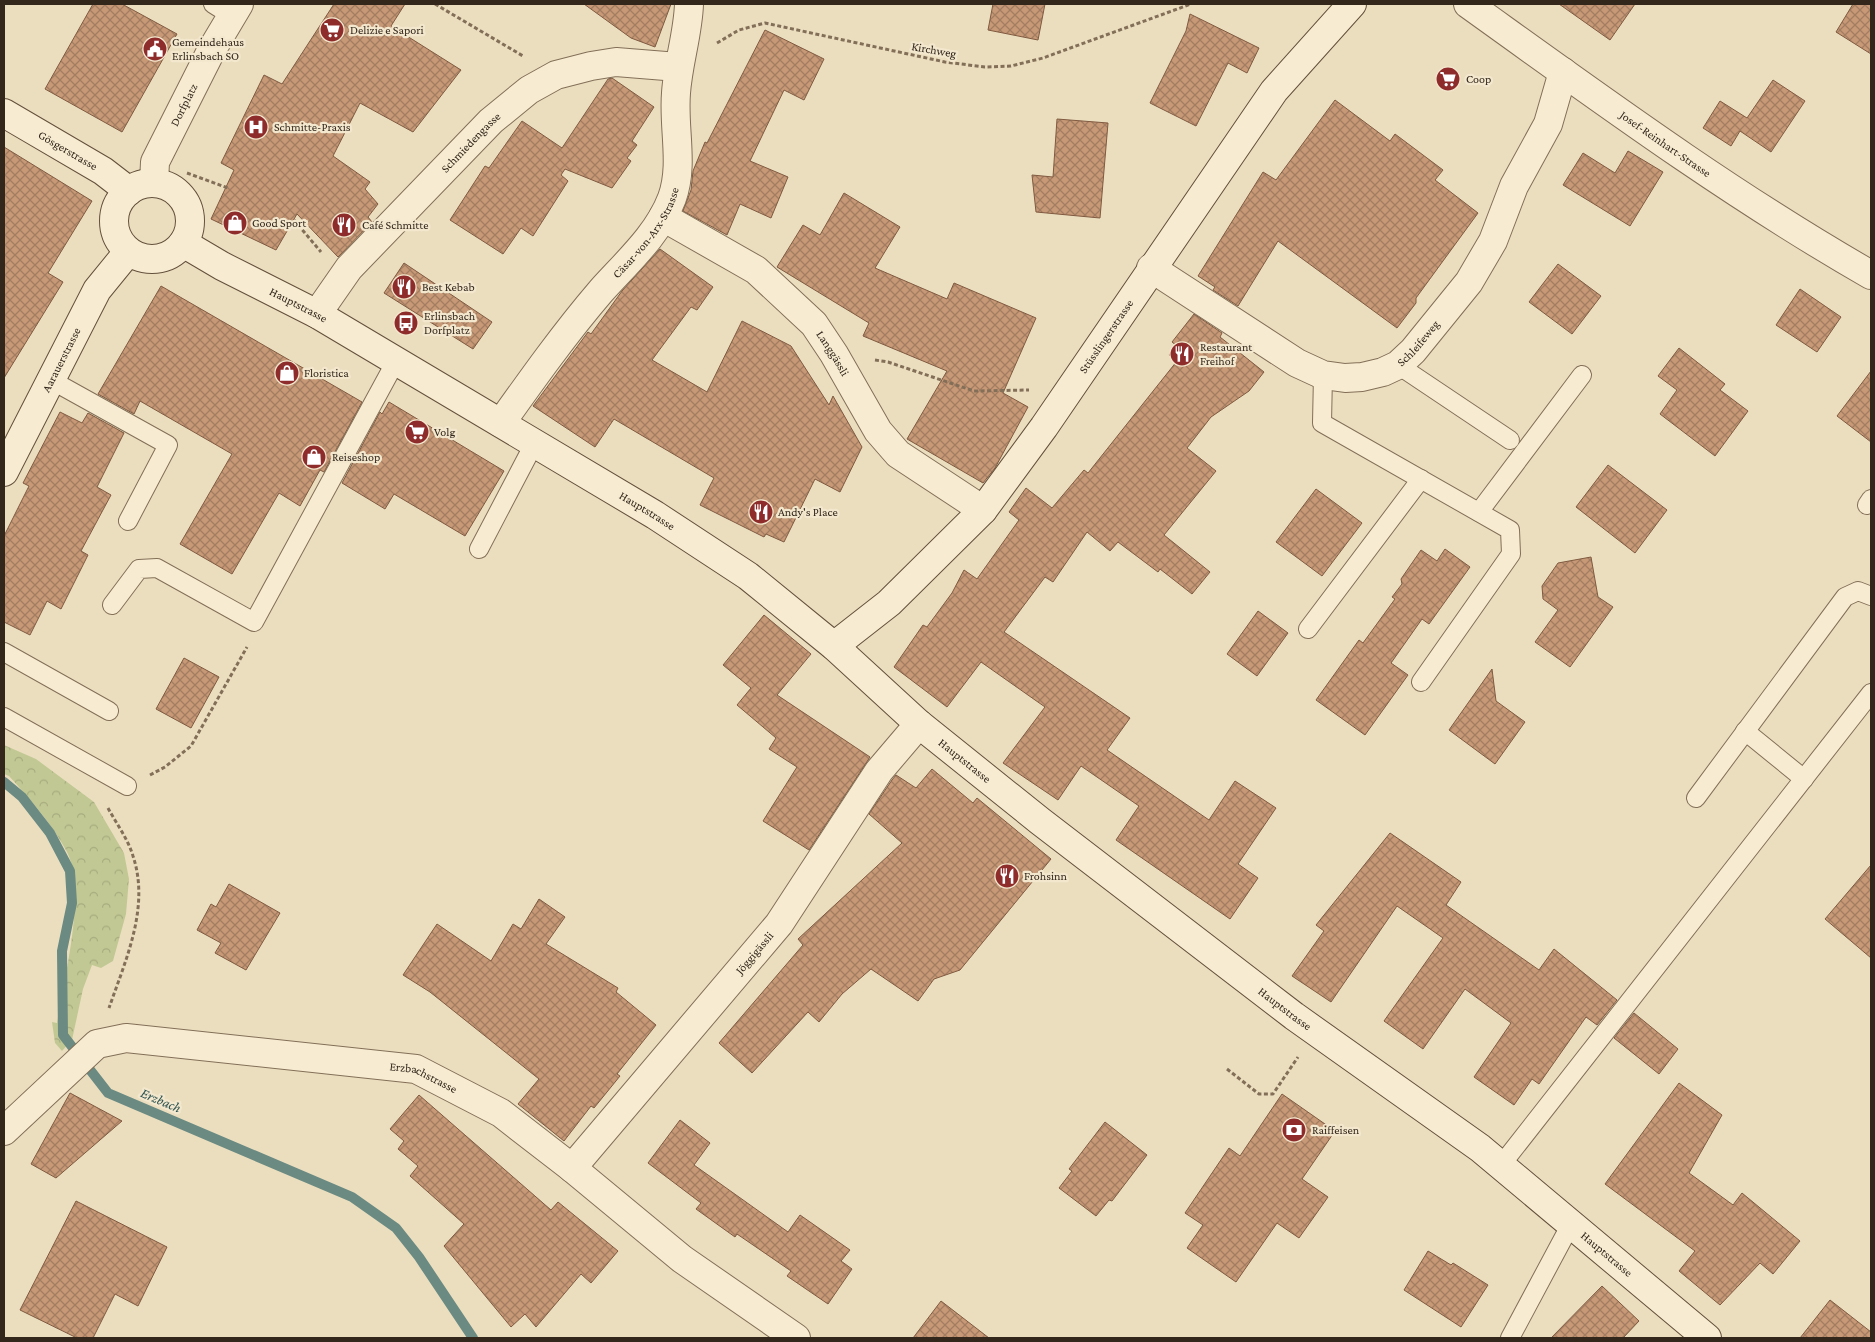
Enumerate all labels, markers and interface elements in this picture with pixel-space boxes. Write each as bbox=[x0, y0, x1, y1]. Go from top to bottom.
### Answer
supermarket icon: Delizie e Sapori bbox=[319, 17, 345, 43]
place label: Delizie e Sapori bbox=[350, 23, 424, 37]
place label: Gemeindehaus Erlinsbach SO bbox=[172, 35, 244, 63]
public building icon: Gemeindehaus Erlinsbach SO bbox=[142, 36, 168, 62]
street label: Kirchweg bbox=[911, 39, 958, 61]
supermarket icon: Coop bbox=[1435, 66, 1461, 92]
place label: Coop bbox=[1466, 72, 1491, 86]
street label: Dorfplatz bbox=[167, 81, 200, 128]
street label: Josef-Reinhart-Strasse bbox=[1616, 107, 1714, 180]
street label: Schmiedengasse bbox=[438, 109, 503, 175]
hospital icon: Schmitte-Praxis bbox=[243, 114, 269, 140]
place label: Schmitte-Praxis bbox=[274, 120, 351, 134]
street label: Gösgerstrasse bbox=[36, 128, 100, 173]
street label: Cäsar-von-Arx-Strasse bbox=[610, 186, 682, 281]
shop icon: Good Sport bbox=[222, 210, 248, 236]
restaurant icon: Café Schmitte bbox=[331, 212, 357, 238]
place label: Good Sport bbox=[252, 216, 307, 230]
place label: Café Schmitte bbox=[362, 218, 429, 232]
restaurant icon: Best Kebab bbox=[391, 274, 417, 300]
place label: Best Kebab bbox=[422, 280, 475, 294]
street label: Hauptstrasse bbox=[267, 284, 330, 326]
street label: Stüsslingerstrasse bbox=[1076, 297, 1136, 376]
place label: Erlinsbach Dorfplatz bbox=[424, 309, 476, 337]
bus stop icon: Erlinsbach Dorfplatz bbox=[393, 310, 419, 336]
street label: Schleifeweg bbox=[1394, 317, 1442, 369]
street label: Aarauerstrasse bbox=[39, 325, 84, 395]
street label: Langgässli bbox=[813, 328, 852, 378]
place label: Restaurant Freihof bbox=[1200, 340, 1253, 368]
restaurant icon: Restaurant Freihof bbox=[1169, 341, 1195, 367]
shop icon: Floristica bbox=[274, 360, 300, 386]
place label: Floristica bbox=[304, 366, 349, 380]
supermarket icon: Volg bbox=[404, 419, 430, 445]
place label: Volg bbox=[434, 425, 455, 439]
shop icon: Reiseshop bbox=[301, 444, 327, 470]
place label: Reiseshop bbox=[332, 450, 380, 464]
street label: Hauptstrasse bbox=[617, 488, 678, 533]
restaurant icon: Andy's Place bbox=[748, 499, 774, 525]
place label: Andy's Place bbox=[778, 505, 838, 519]
street label: Hauptstrasse bbox=[936, 735, 994, 786]
restaurant icon: Frohsinn bbox=[994, 863, 1020, 889]
place label: Frohsinn bbox=[1024, 869, 1068, 883]
street label: Jöggigässli bbox=[732, 929, 776, 978]
street label: Hauptstrasse bbox=[1255, 984, 1314, 1033]
street label: Erzbachstrasse bbox=[389, 1059, 460, 1096]
water label: Erzbach bbox=[138, 1084, 184, 1116]
bank icon: Raiffeisen bbox=[1281, 1117, 1307, 1143]
place label: Raiffeisen bbox=[1312, 1123, 1360, 1137]
street label: Hauptstrasse bbox=[1578, 1228, 1635, 1280]

